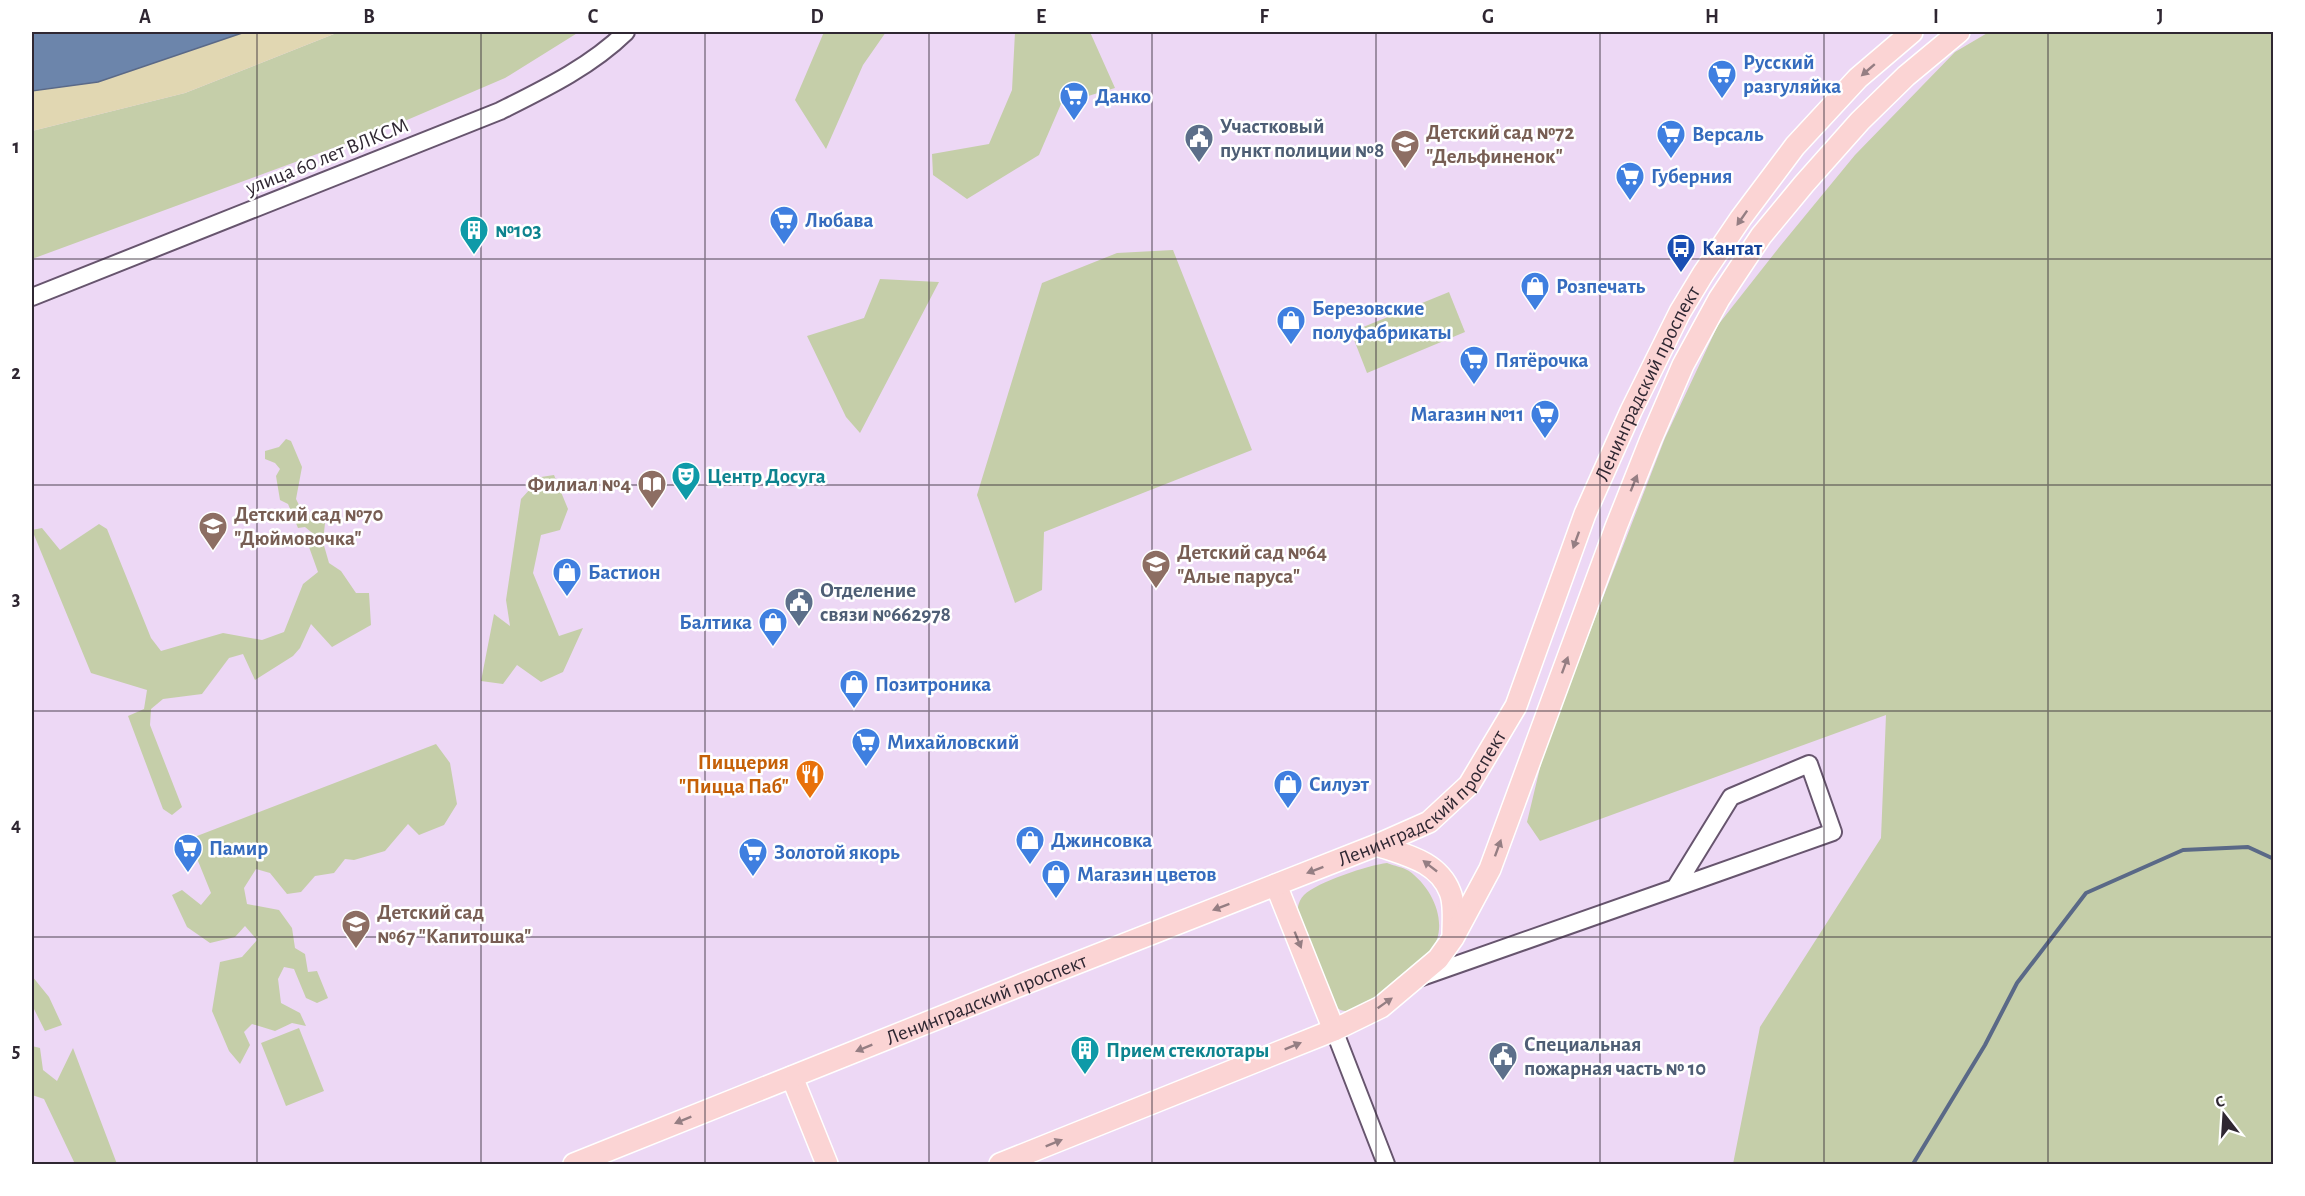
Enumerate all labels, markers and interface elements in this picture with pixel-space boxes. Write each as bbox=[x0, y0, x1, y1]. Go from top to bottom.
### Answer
text: A bbox=[139, 7, 151, 27]
text: B bbox=[363, 7, 375, 27]
text: C bbox=[588, 7, 599, 27]
text: D bbox=[810, 7, 824, 27]
text: E bbox=[1036, 7, 1046, 27]
text: F bbox=[1259, 7, 1269, 27]
text: G bbox=[1482, 7, 1494, 27]
text: H bbox=[1705, 7, 1719, 27]
text: I bbox=[1933, 7, 1939, 27]
text: J bbox=[2157, 7, 2163, 27]
place label: Русский разгуляйка bbox=[1743, 52, 1841, 97]
supermarket icon: Русский разгуляйка bbox=[1706, 58, 1738, 100]
one-way arrow bbox=[1861, 63, 1876, 76]
supermarket icon: Данко bbox=[1058, 80, 1090, 122]
place label: Данко bbox=[1095, 86, 1151, 107]
street label: улица 60 лет ВЛКСМ bbox=[242, 114, 412, 199]
place label: Участковый пункт полиции №8 bbox=[1220, 116, 1384, 161]
supermarket icon: Версаль bbox=[1655, 118, 1687, 160]
public building icon: Участковый пункт полиции №8 bbox=[1183, 122, 1215, 164]
place label: Детский сад №72 "Дельфиненок" bbox=[1426, 122, 1574, 167]
place label: Версаль bbox=[1692, 124, 1764, 145]
school or university icon: Детский сад №72 "Дельфиненок" bbox=[1389, 128, 1421, 170]
text: 1 bbox=[12, 137, 20, 157]
supermarket icon: Губерния bbox=[1614, 160, 1646, 202]
place label: Губерния bbox=[1651, 166, 1733, 187]
supermarket icon: Любава bbox=[768, 204, 800, 246]
place label: Любава bbox=[805, 210, 874, 231]
one-way arrow bbox=[1737, 210, 1748, 226]
building icon: №103 bbox=[458, 214, 490, 256]
place label: №103 bbox=[495, 220, 542, 241]
bus stop icon: Кантат bbox=[1665, 232, 1697, 274]
place label: Кантат bbox=[1702, 238, 1763, 259]
shop icon: Розпечать bbox=[1519, 270, 1551, 312]
place label: Розпечать bbox=[1556, 276, 1646, 297]
street label: Ленинградский проспект bbox=[1591, 282, 1704, 484]
place label: Березовские полуфабрикаты bbox=[1312, 298, 1452, 343]
shop icon: Березовские полуфабрикаты bbox=[1275, 304, 1307, 346]
supermarket icon: Пятёрочка bbox=[1458, 344, 1490, 386]
place label: Пятёрочка bbox=[1495, 350, 1589, 371]
text: 2 bbox=[11, 363, 21, 383]
supermarket icon: Магазин №11 bbox=[1529, 398, 1561, 440]
place label: Магазин №11 bbox=[1411, 404, 1524, 425]
theatre icon: Центр Досуга bbox=[670, 460, 702, 502]
place label: Центр Досуга bbox=[707, 466, 826, 487]
library icon: Филиал №4 bbox=[636, 468, 668, 510]
one-way arrow bbox=[1629, 473, 1639, 491]
place label: Филиал №4 bbox=[528, 474, 631, 495]
place label: Детский сад №70 "Дюймовочка" bbox=[234, 504, 383, 549]
school or university icon: Детский сад №70 "Дюймовочка" bbox=[197, 510, 229, 552]
one-way arrow bbox=[1570, 531, 1580, 549]
place label: Детский сад №64 "Алые паруса" bbox=[1177, 542, 1327, 587]
school or university icon: Детский сад №64 "Алые паруса" bbox=[1140, 548, 1172, 590]
shop icon: Бастион bbox=[551, 556, 583, 598]
place label: Бастион bbox=[588, 562, 661, 583]
place label: Отделение связи №662978 bbox=[820, 580, 951, 625]
public building icon: Отделение связи №662978 bbox=[783, 586, 815, 628]
text: 3 bbox=[12, 589, 20, 609]
shop icon: Балтика bbox=[757, 606, 789, 648]
place label: Балтика bbox=[679, 612, 752, 633]
one-way arrow bbox=[1561, 656, 1571, 674]
shop icon: Позитроника bbox=[838, 668, 870, 710]
place label: Позитроника bbox=[875, 674, 991, 695]
supermarket icon: Михайловский bbox=[850, 726, 882, 768]
street label: Ленинградский проспект bbox=[1335, 726, 1510, 870]
place label: Михайловский bbox=[887, 732, 1019, 753]
place label: Пиццерия "Пицца Паб" bbox=[679, 752, 789, 797]
restaurant icon: Пиццерия "Пицца Паб" bbox=[794, 758, 826, 800]
shop icon: Силуэт bbox=[1272, 768, 1304, 810]
place label: Силуэт bbox=[1309, 774, 1370, 795]
text: 4 bbox=[11, 815, 21, 835]
shop icon: Джинсовка bbox=[1014, 824, 1046, 866]
place label: Джинсовка bbox=[1051, 830, 1152, 851]
supermarket icon: Памир bbox=[172, 832, 204, 874]
supermarket icon: Золотой якорь bbox=[737, 836, 769, 878]
place label: Памир bbox=[209, 838, 268, 859]
one-way arrow bbox=[1493, 839, 1503, 857]
place label: Золотой якорь bbox=[774, 842, 900, 863]
shop icon: Магазин цветов bbox=[1040, 858, 1072, 900]
one-way arrow bbox=[1422, 861, 1437, 873]
place label: Магазин цветов bbox=[1077, 864, 1217, 885]
one-way arrow bbox=[1306, 866, 1324, 875]
place label: Детский сад №67 "Капитошка" bbox=[377, 902, 531, 947]
one-way arrow bbox=[1212, 902, 1230, 912]
school or university icon: Детский сад №67 "Капитошка" bbox=[340, 908, 372, 950]
one-way arrow bbox=[1293, 931, 1303, 949]
street label: Ленинградский проспект bbox=[883, 950, 1090, 1049]
one-way arrow bbox=[1377, 997, 1393, 1009]
building icon: Прием стеклотары bbox=[1069, 1034, 1101, 1076]
place label: Специальная пожарная часть № 10 bbox=[1524, 1034, 1706, 1079]
place label: Прием стеклотары bbox=[1106, 1040, 1269, 1061]
public building icon: Специальная пожарная часть № 10 bbox=[1487, 1040, 1519, 1082]
text: 5 bbox=[12, 1041, 20, 1061]
one-way arrow bbox=[1285, 1041, 1303, 1051]
one-way arrow bbox=[855, 1044, 873, 1053]
north arrow bbox=[2194, 1085, 2254, 1145]
text: С bbox=[2213, 1093, 2227, 1111]
one-way arrow bbox=[674, 1116, 692, 1126]
one-way arrow bbox=[1045, 1137, 1063, 1147]

